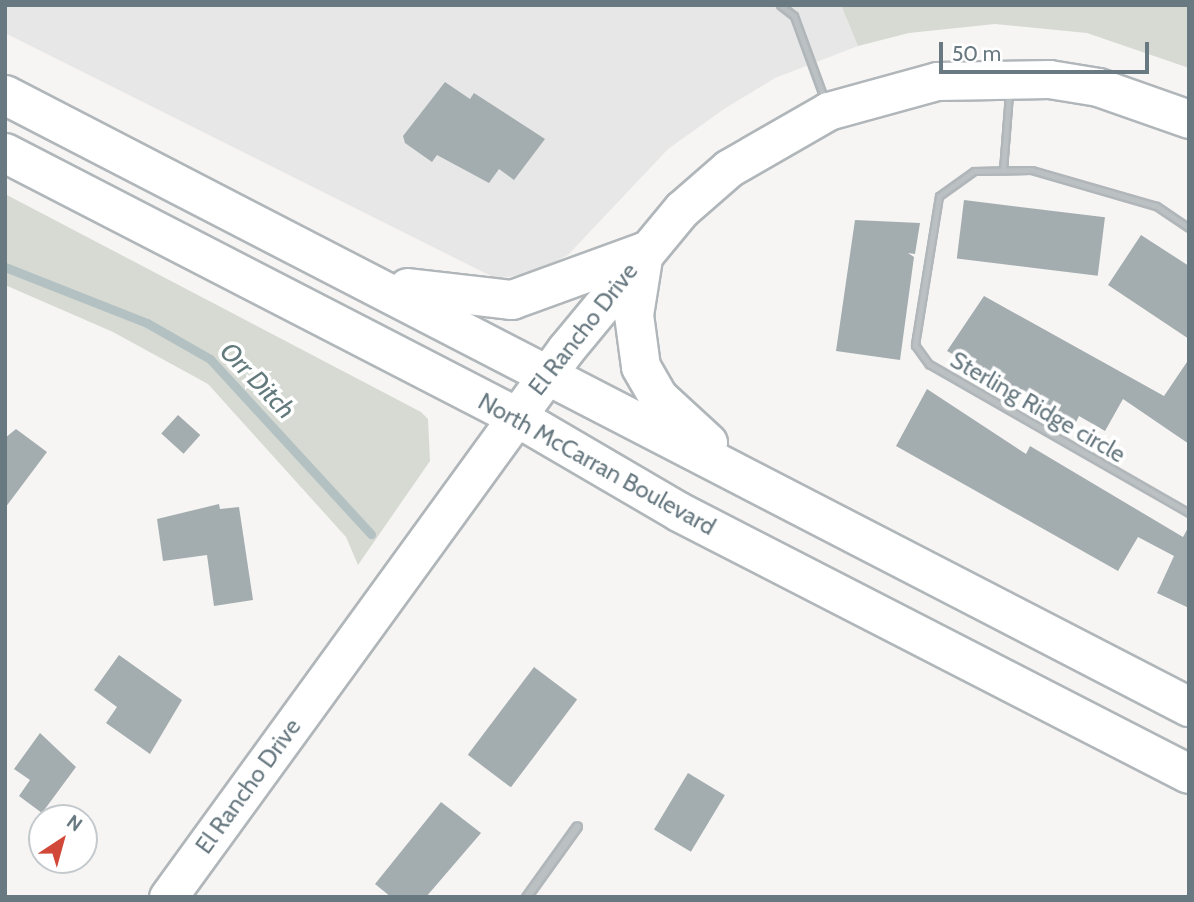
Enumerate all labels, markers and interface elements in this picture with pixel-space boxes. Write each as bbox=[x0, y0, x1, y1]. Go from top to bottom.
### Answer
scale bar bbox=[942, 28, 1152, 72]
text: 50 m bbox=[952, 41, 1001, 66]
street label: El Rancho Drive bbox=[522, 257, 644, 401]
water label: Orr Ditch bbox=[213, 336, 301, 426]
street label: Sterling Ridge circle bbox=[945, 345, 1131, 469]
street label: North McCarran Boulevard bbox=[473, 387, 721, 541]
street label: El Rancho Drive bbox=[189, 713, 307, 859]
north arrow bbox=[28, 804, 98, 874]
text: N bbox=[62, 810, 87, 836]

